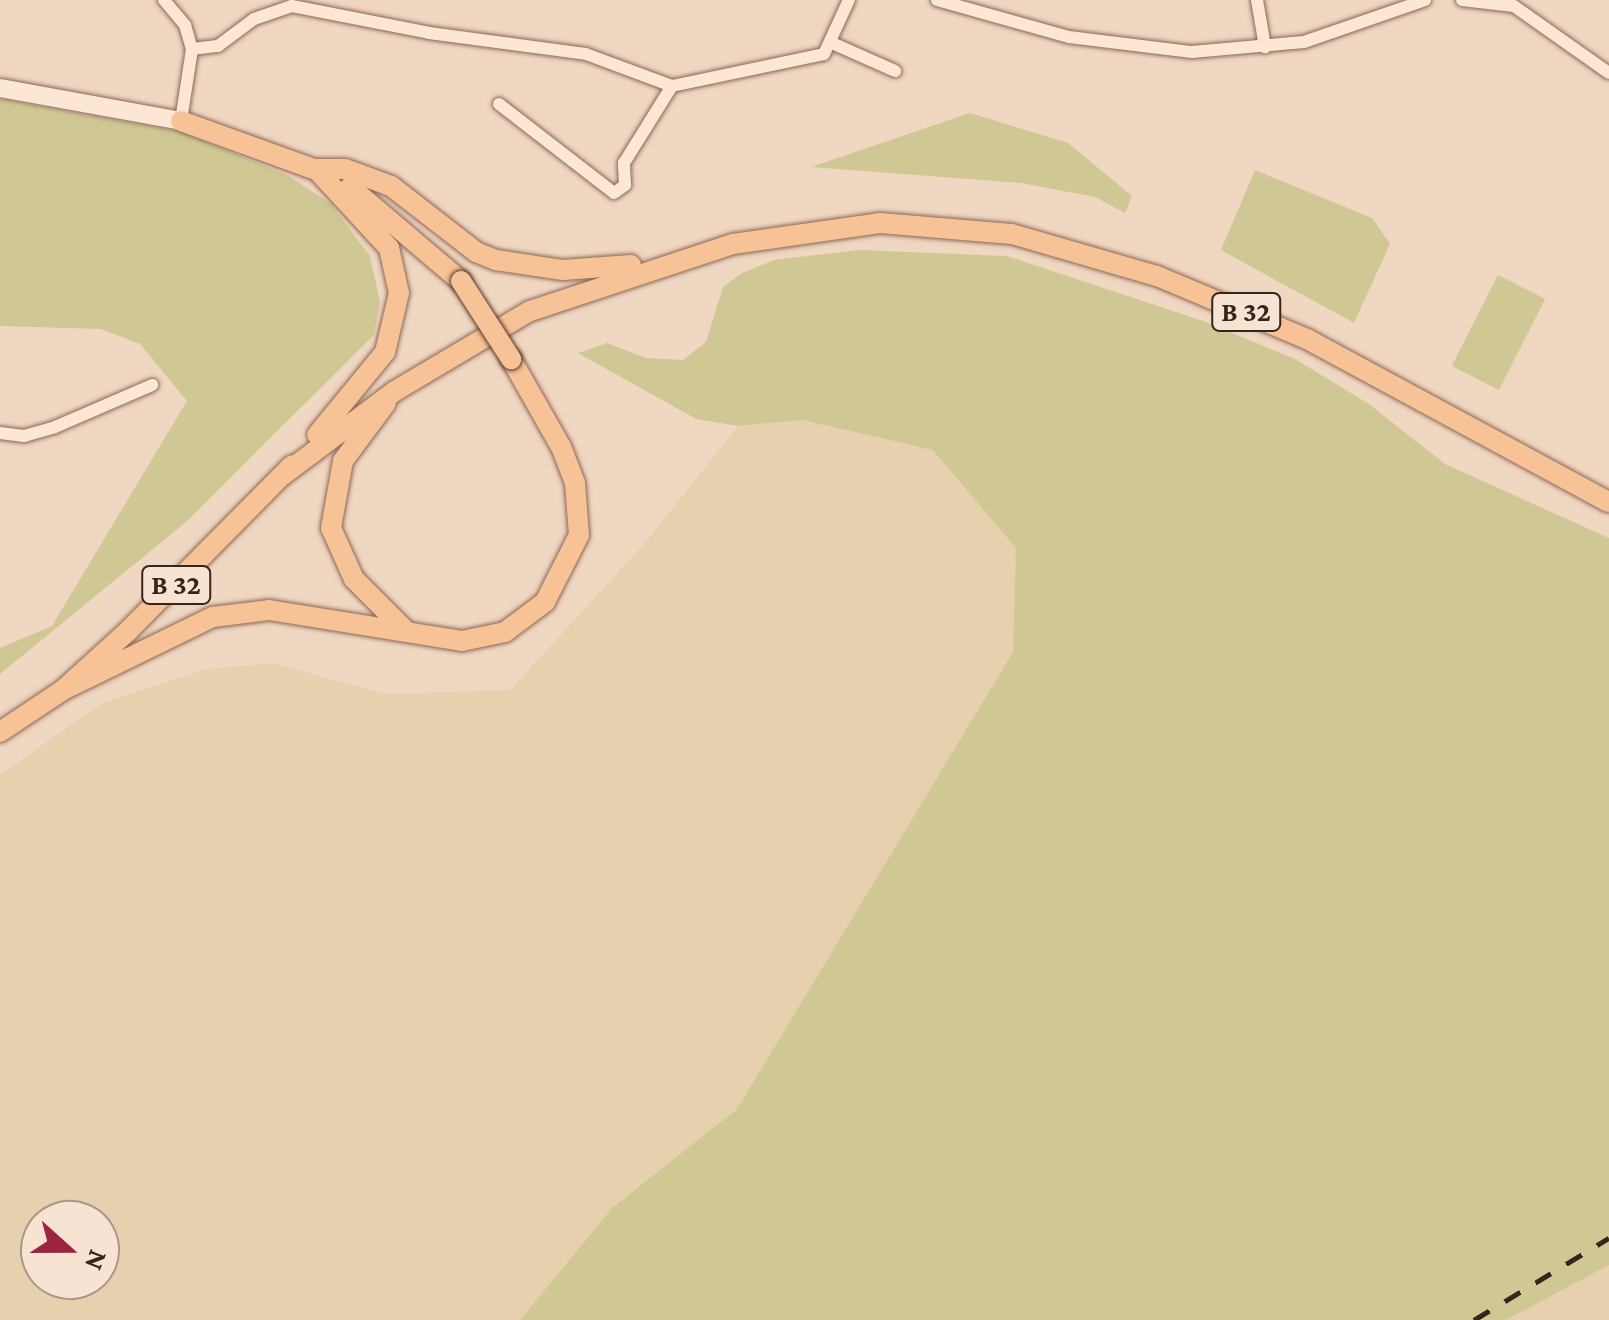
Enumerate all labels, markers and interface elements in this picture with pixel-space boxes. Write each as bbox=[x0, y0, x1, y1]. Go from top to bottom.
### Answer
road number: B 32 bbox=[1211, 289, 1281, 335]
road number: B 32 bbox=[141, 562, 211, 608]
north arrow bbox=[20, 1200, 120, 1300]
text: N bbox=[79, 1246, 114, 1275]

